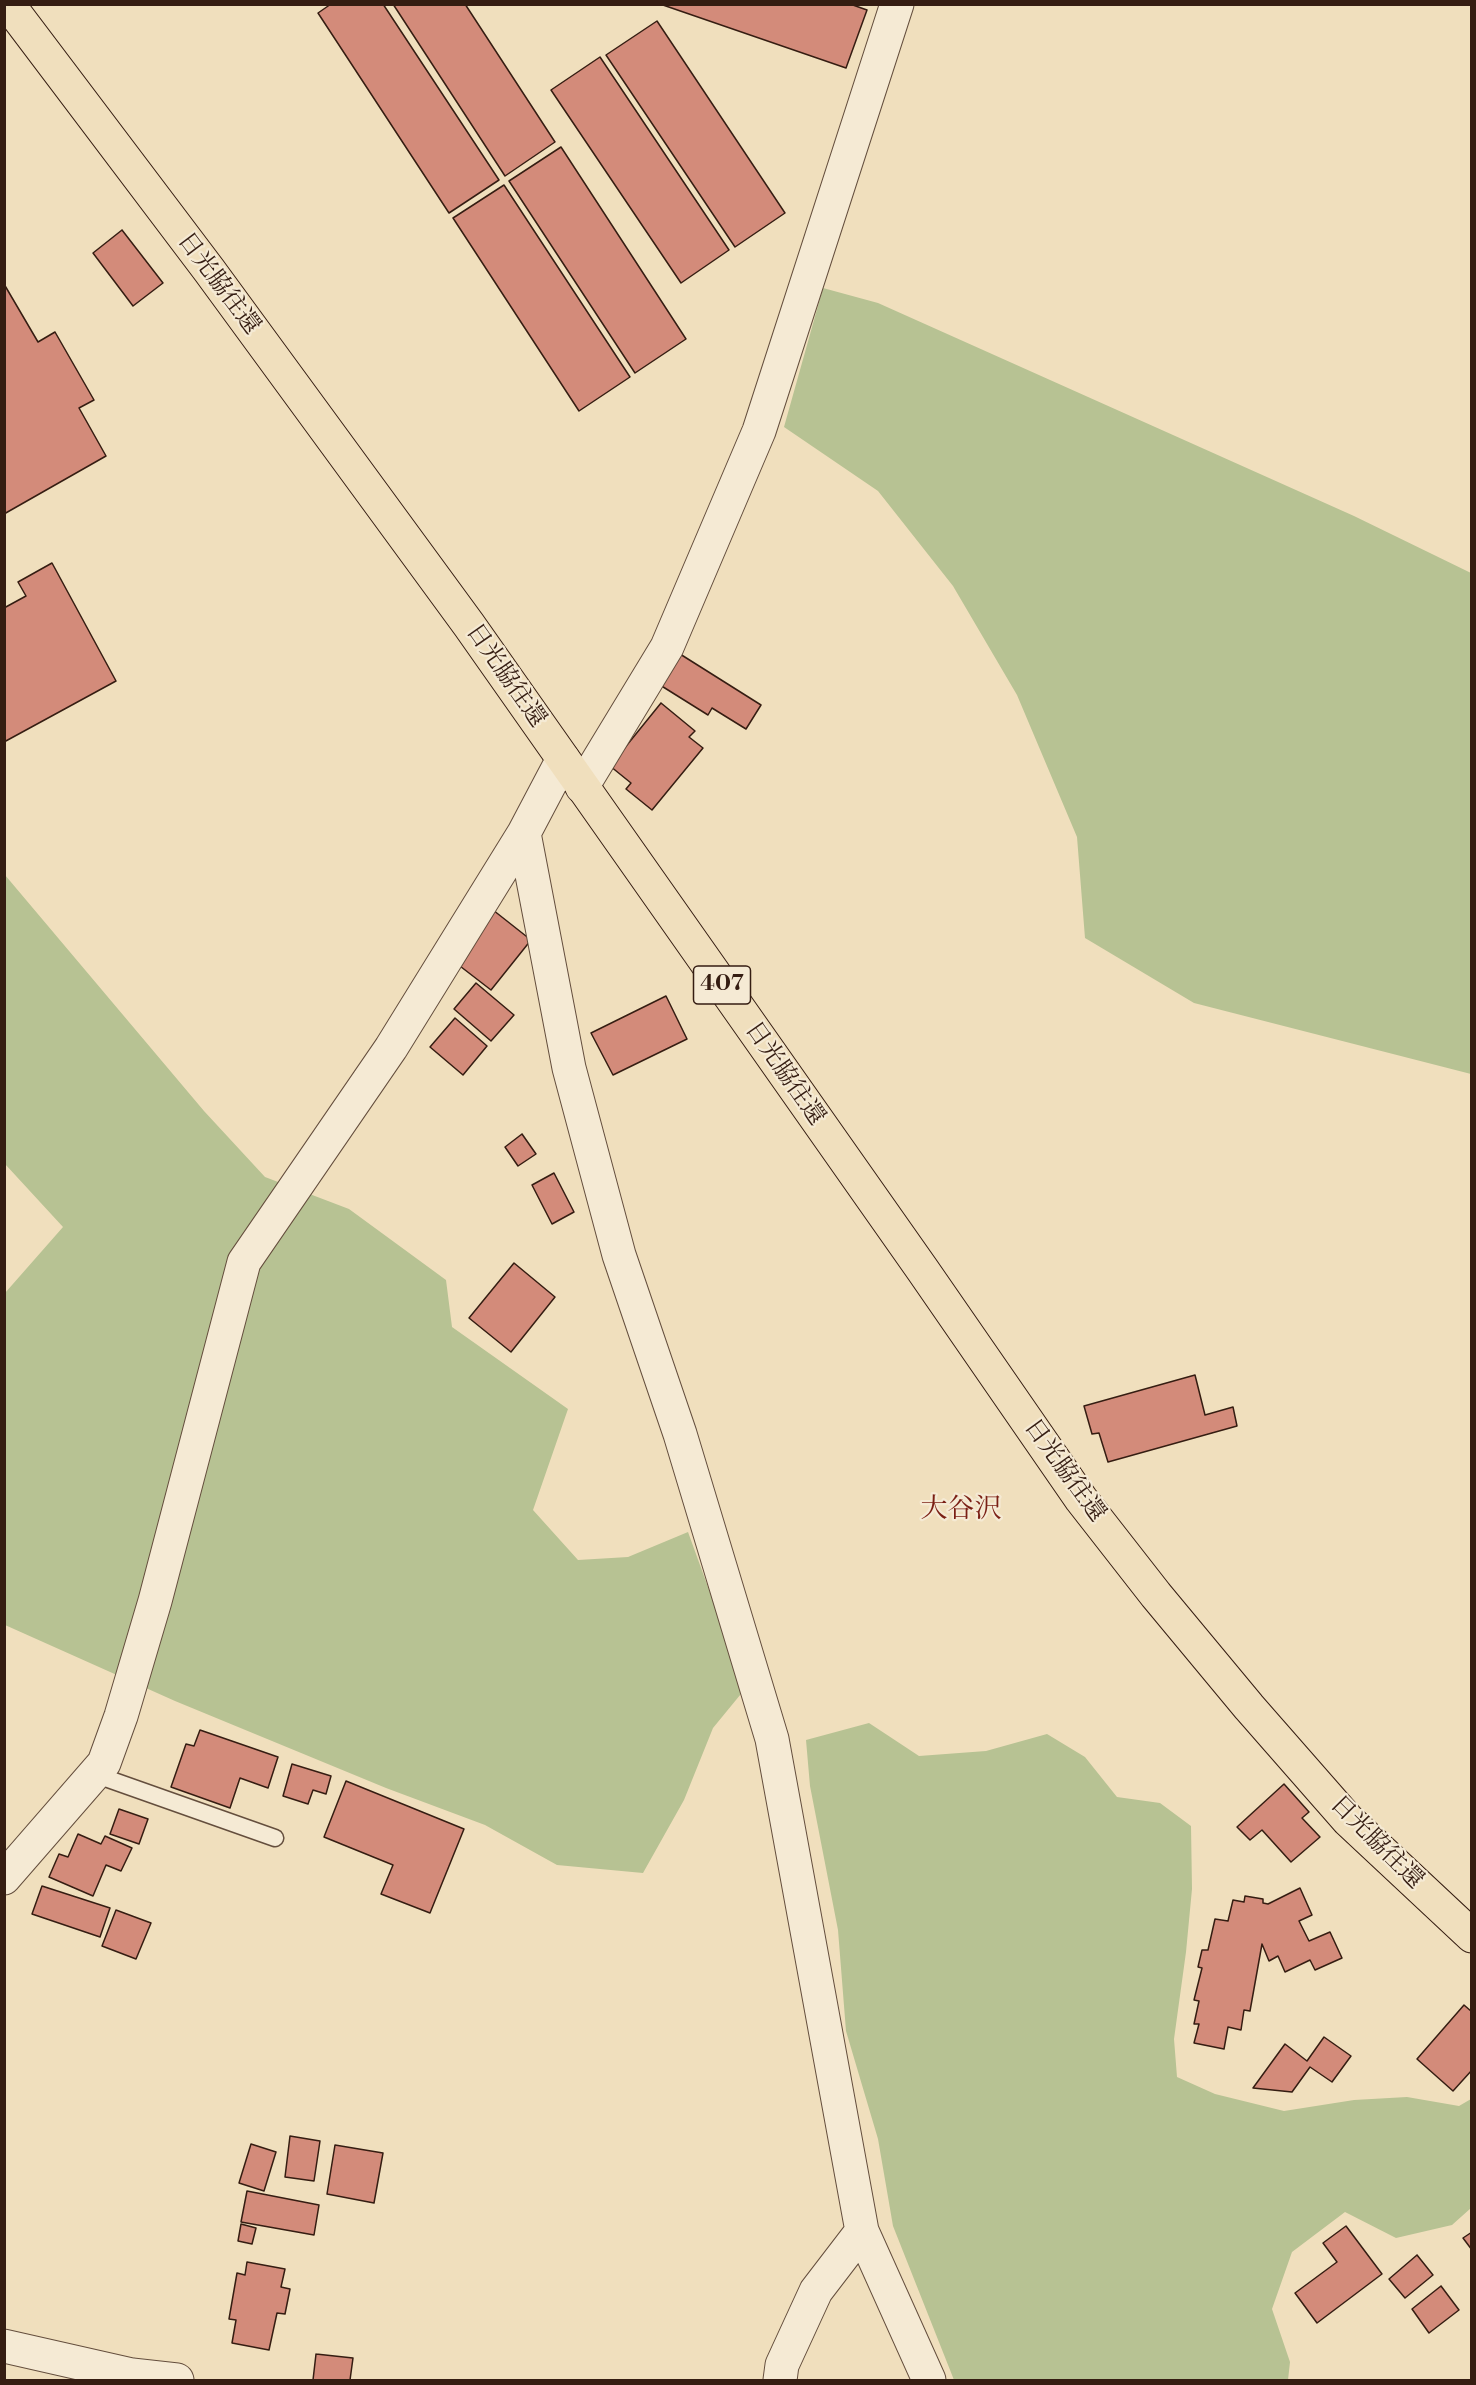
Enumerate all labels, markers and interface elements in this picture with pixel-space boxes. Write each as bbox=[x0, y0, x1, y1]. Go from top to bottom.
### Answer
street label: 日光脇往還 bbox=[170, 227, 266, 341]
street label: 日光脇往還 bbox=[459, 619, 551, 733]
road number: 407 bbox=[694, 966, 750, 1004]
street label: 日光脇往還 bbox=[738, 1017, 830, 1131]
street label: 日光脇往還 bbox=[1017, 1414, 1111, 1528]
district label: 大谷沢 bbox=[921, 1495, 1001, 1527]
street label: 日光脇往還 bbox=[1323, 1790, 1429, 1896]

